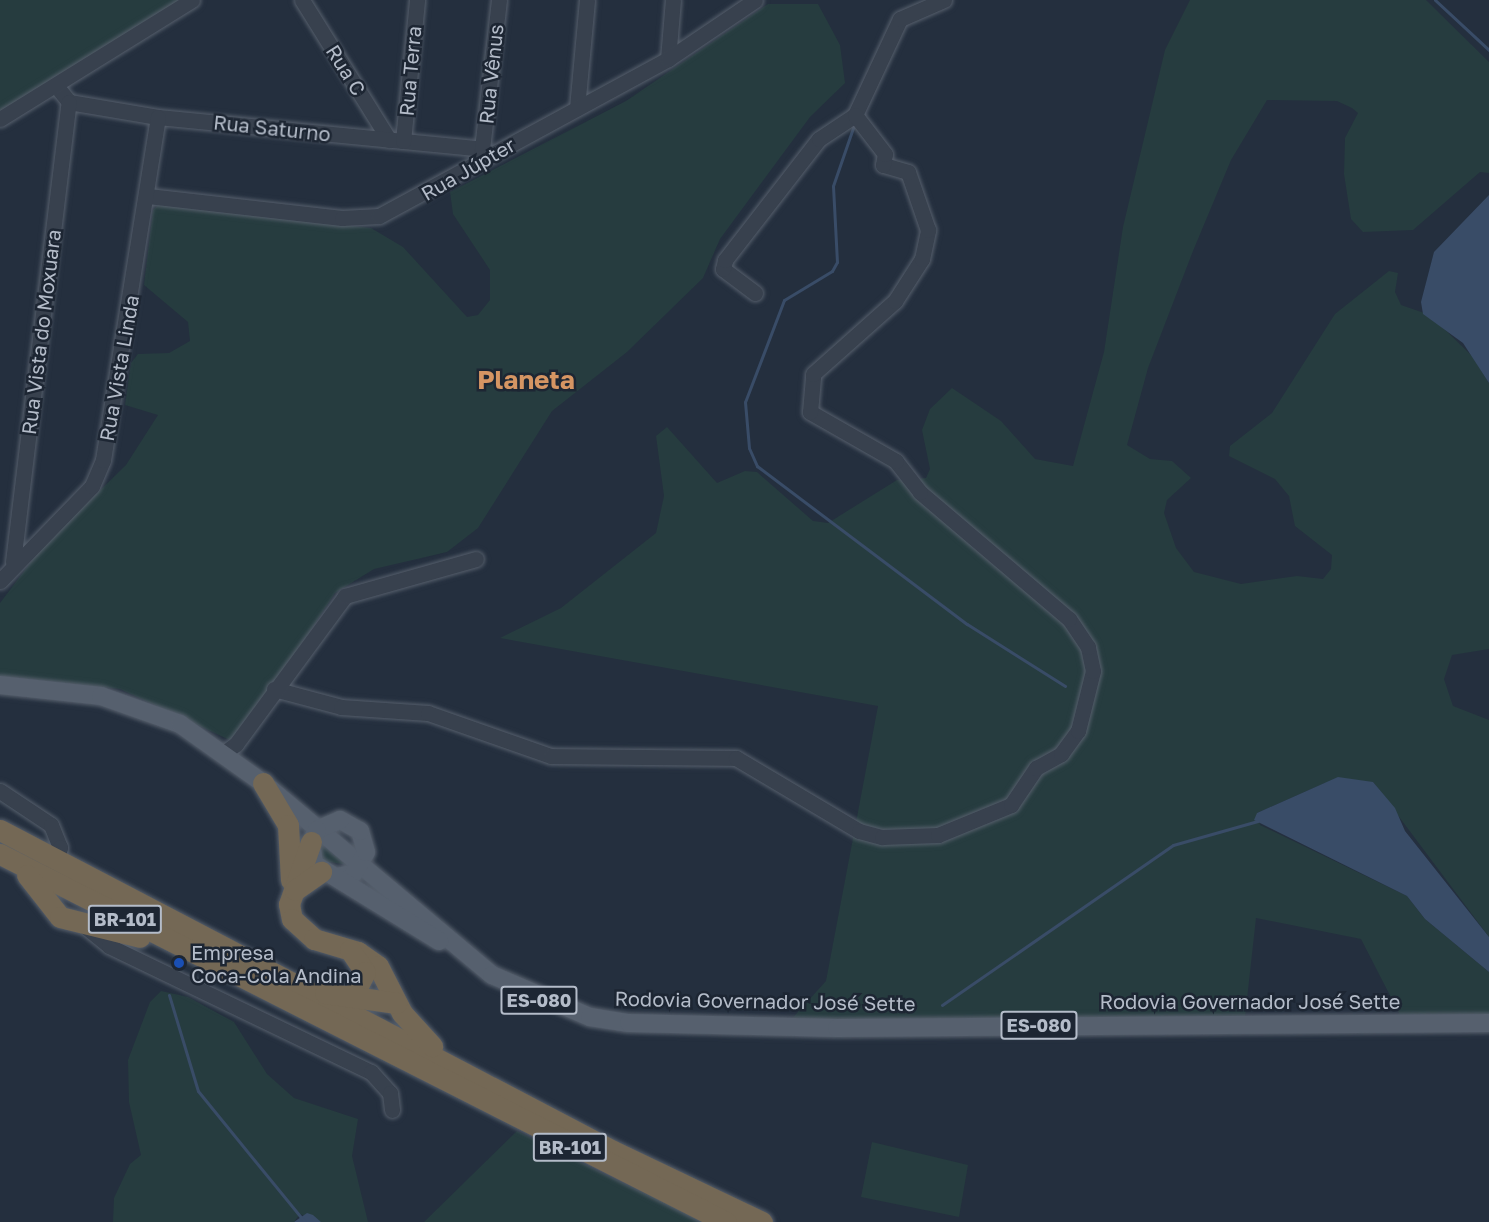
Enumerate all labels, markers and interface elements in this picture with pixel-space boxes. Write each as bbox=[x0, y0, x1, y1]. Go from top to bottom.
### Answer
street label: Rua Vênus bbox=[474, 23, 508, 125]
street label: Rua Terra bbox=[394, 25, 426, 117]
street label: Rua C bbox=[321, 40, 371, 100]
street label: Rua Saturno bbox=[212, 110, 332, 146]
street label: Rua Júpter bbox=[417, 132, 519, 206]
street label: Rua Vista do Moxuara bbox=[16, 228, 66, 436]
street label: Rua Vista Linda bbox=[94, 293, 144, 443]
district label: Planeta bbox=[477, 364, 575, 396]
road number: BR-101 bbox=[88, 904, 162, 934]
place label: Empresa Coca-Cola Andina bbox=[191, 940, 362, 987]
marker: Empresa Coca-Cola Andina bbox=[172, 956, 186, 970]
road number: ES-080 bbox=[500, 985, 578, 1015]
street label: Rodovia Governador José Sette bbox=[614, 986, 916, 1016]
street label: Rodovia Governador José Sette bbox=[1100, 989, 1400, 1013]
road number: ES-080 bbox=[1000, 1010, 1078, 1040]
road number: BR-101 bbox=[532, 1132, 608, 1162]

